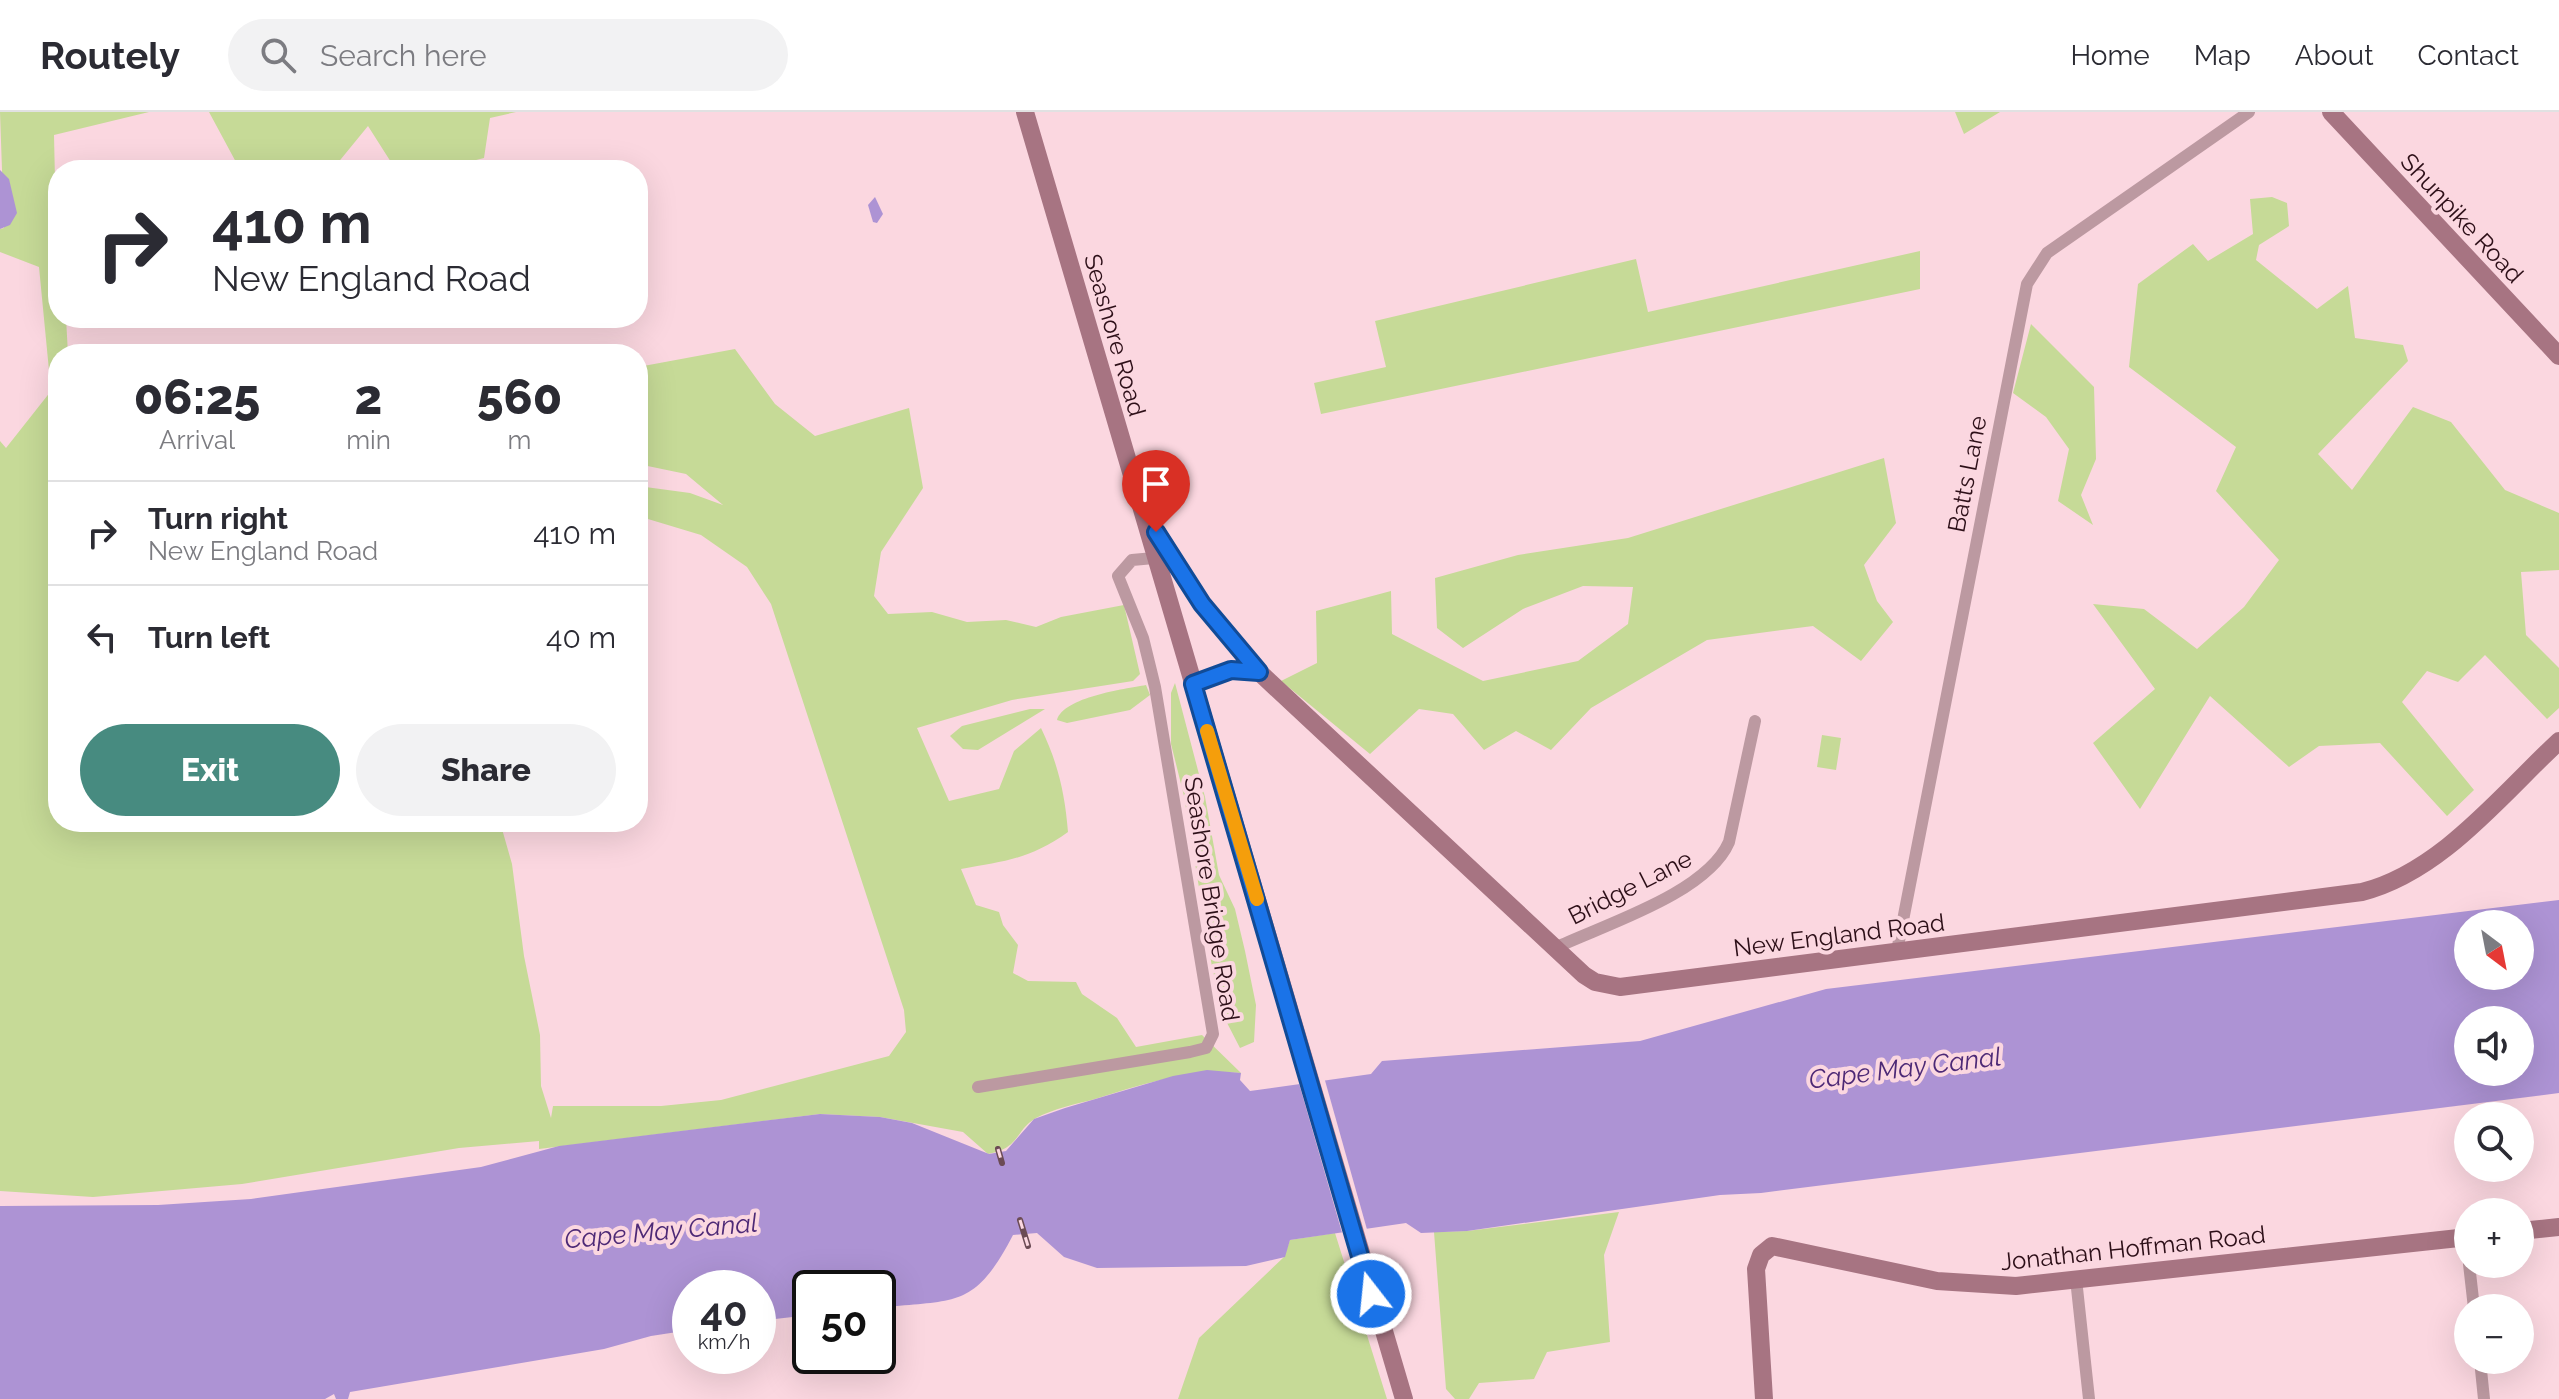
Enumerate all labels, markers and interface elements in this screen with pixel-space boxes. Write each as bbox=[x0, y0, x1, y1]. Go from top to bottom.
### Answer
search box bbox=[228, 19, 788, 91]
text: Routely bbox=[40, 33, 180, 78]
icon: search bbox=[256, 33, 300, 77]
text: Search here bbox=[320, 38, 487, 73]
text: Home bbox=[2070, 39, 2150, 72]
text: Map bbox=[2194, 39, 2251, 72]
text: About bbox=[2295, 39, 2374, 72]
text: Contact bbox=[2418, 39, 2519, 72]
street label: Shunpike Road bbox=[2395, 147, 2529, 289]
text: 410 m bbox=[212, 190, 372, 256]
icon: right bbox=[80, 192, 184, 296]
street label: Seashore Road bbox=[1078, 251, 1152, 419]
text: New England Road bbox=[212, 257, 531, 299]
text: 06:25 bbox=[134, 369, 260, 425]
text: 2 bbox=[355, 369, 382, 425]
text: 560 bbox=[477, 369, 562, 425]
street label: Batts Lane bbox=[1942, 413, 1992, 535]
text: Arrival bbox=[159, 425, 235, 455]
text: min bbox=[346, 425, 391, 455]
text: m bbox=[507, 425, 531, 455]
pin bbox=[1122, 450, 1190, 532]
icon: arrive bbox=[1134, 462, 1178, 506]
text: Turn right bbox=[148, 501, 288, 536]
icon: right bbox=[80, 511, 124, 555]
text: 410 m bbox=[533, 516, 616, 551]
text: New England Road bbox=[148, 536, 378, 566]
icon: left bbox=[80, 615, 124, 659]
text: Turn left bbox=[148, 620, 270, 655]
text: 40 m bbox=[546, 620, 616, 655]
button: Exit bbox=[80, 724, 340, 816]
button: Share bbox=[356, 724, 616, 816]
street label: Seashore Bridge Road bbox=[1178, 775, 1246, 1023]
street label: Bridge Lane bbox=[1563, 843, 1697, 931]
street label: New England Road bbox=[1732, 908, 1946, 962]
north arrow bbox=[2454, 910, 2534, 990]
map controls bbox=[2454, 910, 2534, 1374]
button: sound bbox=[2454, 1006, 2534, 1086]
water label: Cape May Canal bbox=[1807, 1041, 2003, 1095]
button: search bbox=[2454, 1102, 2534, 1182]
button: + bbox=[2454, 1198, 2534, 1278]
water label: Cape May Canal bbox=[563, 1208, 759, 1254]
street label: Jonathan Hoffman Road bbox=[1999, 1220, 2267, 1276]
position arrow bbox=[1329, 1252, 1413, 1336]
speed limit sign: 50 bbox=[792, 1270, 896, 1374]
text: 40 bbox=[700, 1288, 748, 1335]
button: − bbox=[2454, 1294, 2534, 1374]
text: km/h bbox=[698, 1330, 750, 1354]

